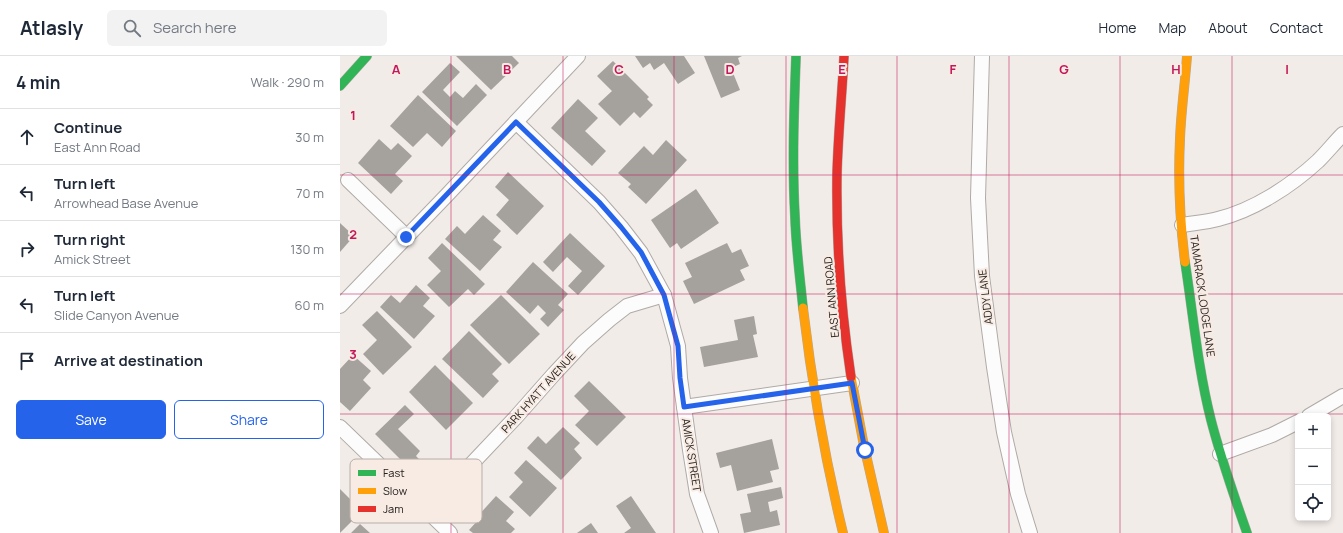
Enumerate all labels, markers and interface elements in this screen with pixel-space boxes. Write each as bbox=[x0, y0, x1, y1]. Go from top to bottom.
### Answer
search box bbox=[107, 10, 387, 46]
text: Atlasly bbox=[20, 15, 83, 41]
icon: search bbox=[121, 17, 143, 39]
text: Search here bbox=[153, 17, 236, 38]
text: Home bbox=[1099, 18, 1136, 37]
text: Map bbox=[1158, 18, 1186, 37]
text: About bbox=[1208, 18, 1248, 37]
text: Contact bbox=[1270, 18, 1323, 37]
text: A bbox=[392, 60, 401, 78]
text: B bbox=[503, 60, 511, 78]
text: C bbox=[614, 60, 624, 78]
text: D bbox=[725, 60, 735, 78]
text: E bbox=[838, 60, 846, 78]
text: F bbox=[950, 60, 957, 78]
text: G bbox=[1059, 60, 1069, 78]
text: H bbox=[1171, 60, 1181, 78]
text: I bbox=[1285, 60, 1289, 78]
text: 4 min bbox=[16, 71, 60, 94]
text: Walk · 290 m bbox=[251, 73, 324, 91]
text: 1 bbox=[350, 106, 356, 124]
text: Continue bbox=[54, 117, 122, 138]
icon: ahead bbox=[16, 126, 38, 148]
text: 30 m bbox=[295, 128, 324, 146]
text: East Ann Road bbox=[54, 138, 140, 156]
text: Turn left bbox=[54, 173, 116, 194]
icon: left bbox=[16, 182, 38, 204]
text: 70 m bbox=[296, 184, 324, 202]
text: Arrowhead Base Avenue bbox=[54, 194, 198, 212]
text: 2 bbox=[349, 225, 357, 243]
route end bbox=[397, 228, 415, 246]
text: Turn right bbox=[54, 229, 125, 250]
street label: TAMARACK LODGE LANE bbox=[1187, 234, 1219, 358]
icon: right bbox=[16, 238, 38, 260]
text: 130 m bbox=[290, 240, 324, 258]
text: Amick Street bbox=[54, 250, 131, 268]
street label: EAST ANN ROAD bbox=[820, 256, 842, 338]
street label: ADDY LANE bbox=[974, 268, 996, 326]
text: Turn left bbox=[54, 285, 116, 306]
icon: left bbox=[16, 294, 38, 316]
text: 60 m bbox=[294, 296, 324, 314]
text: Slide Canyon Avenue bbox=[54, 306, 179, 324]
text: 3 bbox=[349, 345, 357, 363]
street label: PARK HYATT AVENUE bbox=[498, 348, 578, 436]
icon: arrive bbox=[16, 350, 38, 372]
text: Arrive at destination bbox=[54, 350, 203, 371]
button: Save bbox=[16, 400, 166, 439]
button: Share bbox=[174, 400, 324, 439]
map controls bbox=[1295, 413, 1331, 521]
button: + bbox=[1295, 413, 1331, 449]
street label: AMICK STREET bbox=[679, 417, 705, 493]
route start bbox=[856, 441, 874, 459]
button: − bbox=[1295, 449, 1331, 485]
legend bbox=[350, 459, 482, 523]
text: Fast bbox=[383, 465, 405, 480]
text: Slow bbox=[383, 483, 408, 498]
button: locate bbox=[1295, 485, 1331, 521]
text: Jam bbox=[383, 501, 404, 516]

